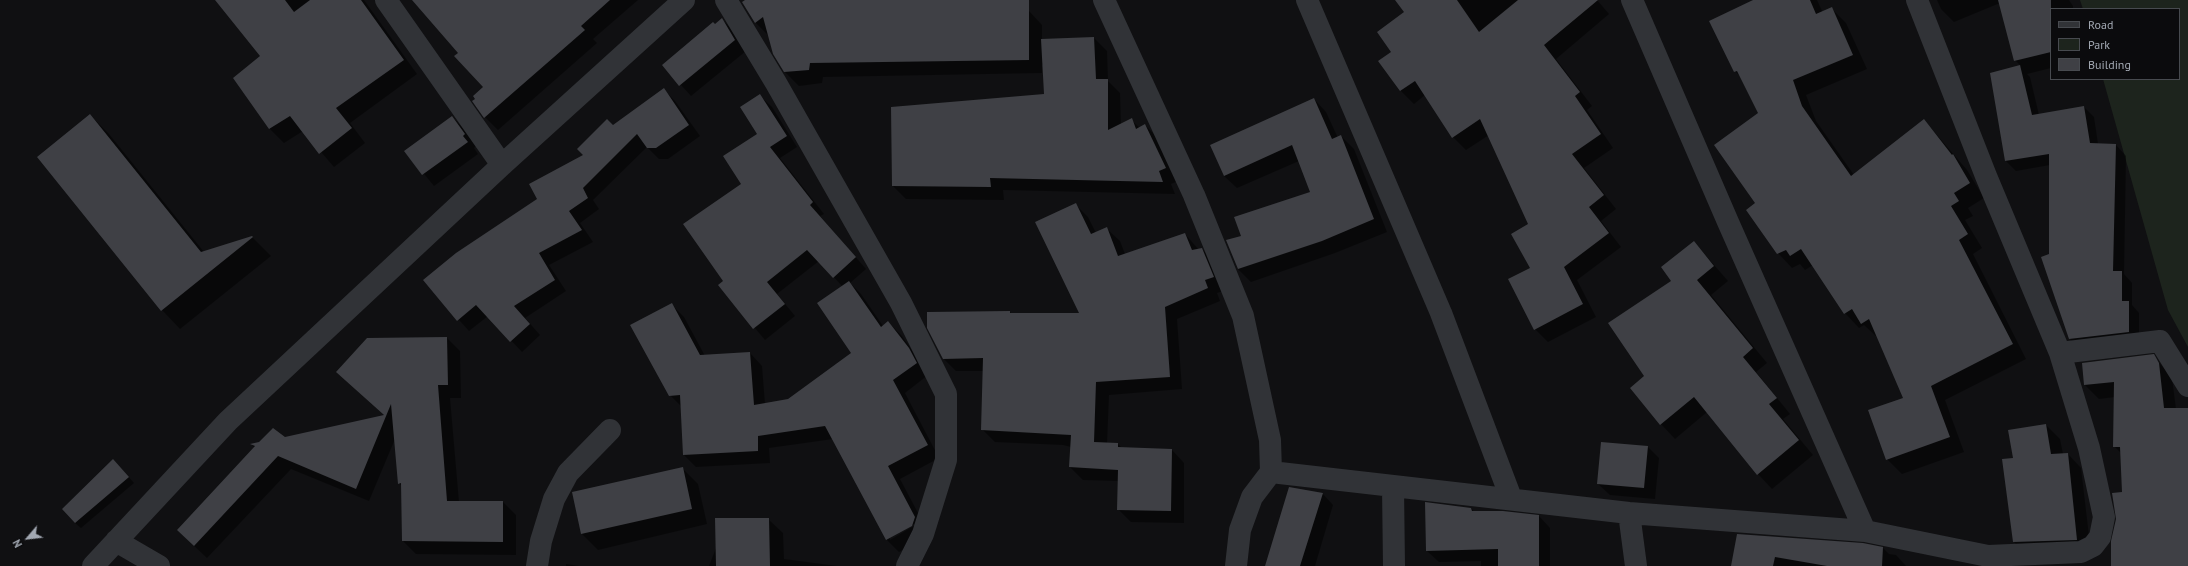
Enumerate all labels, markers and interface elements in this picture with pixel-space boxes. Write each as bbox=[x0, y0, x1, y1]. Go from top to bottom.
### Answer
legend bbox=[2050, 8, 2180, 80]
text: Road bbox=[2088, 17, 2113, 32]
text: Park bbox=[2088, 37, 2110, 52]
text: Building bbox=[2088, 57, 2131, 72]
north arrow bbox=[8, 518, 48, 558]
text: N bbox=[10, 537, 25, 550]

